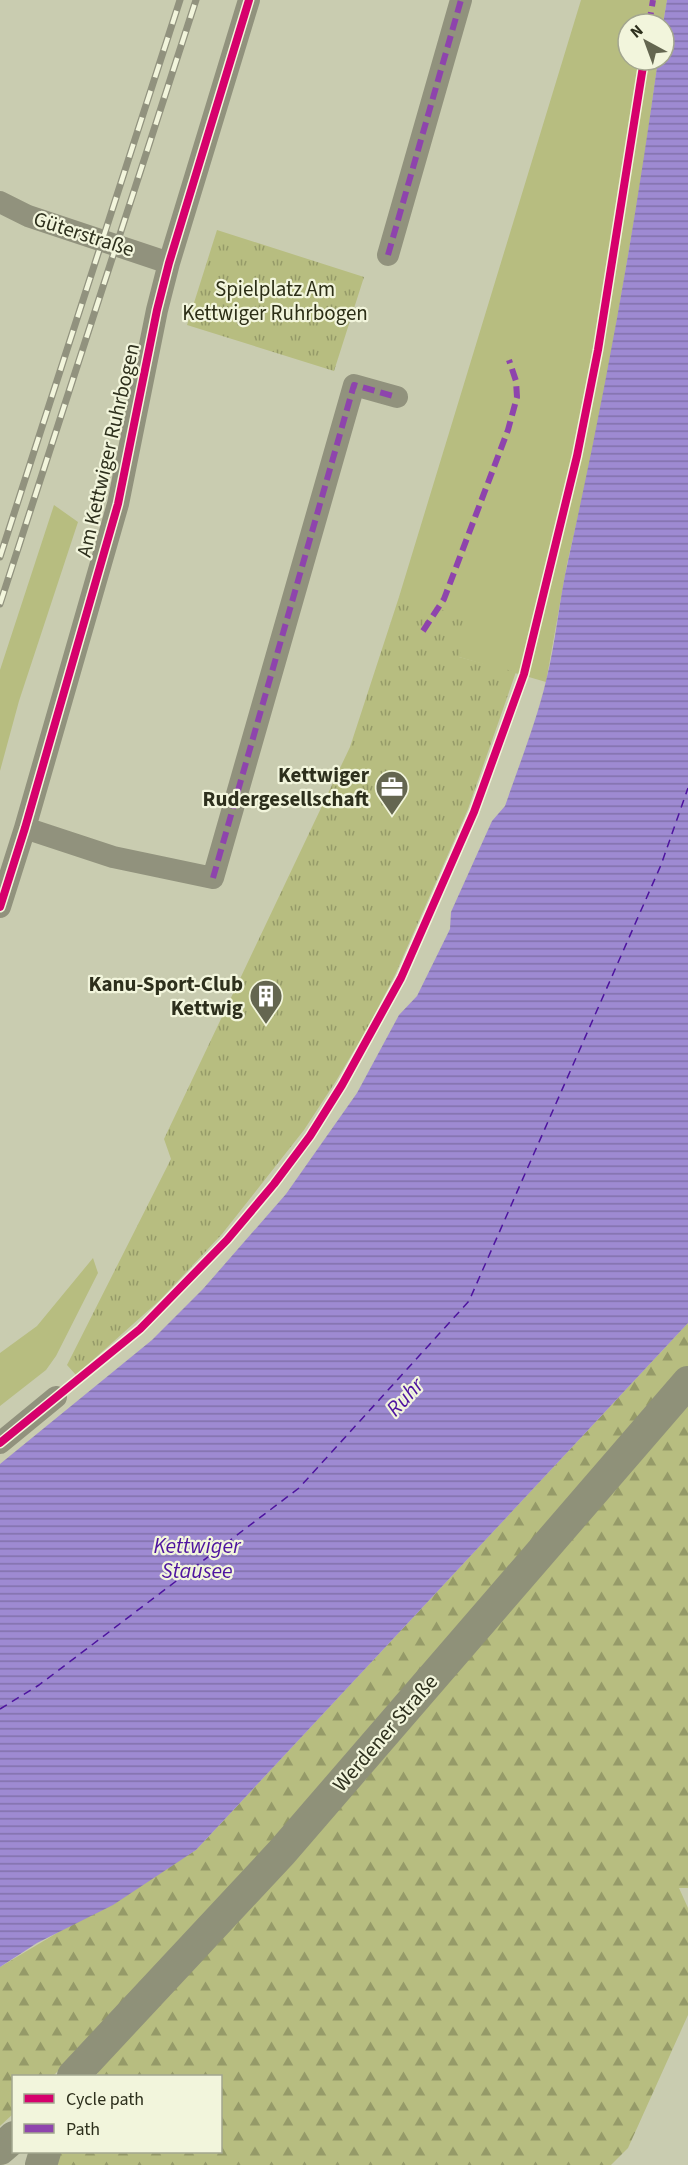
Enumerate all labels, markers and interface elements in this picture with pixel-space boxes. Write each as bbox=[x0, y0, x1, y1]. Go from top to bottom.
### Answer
north arrow bbox=[616, 12, 676, 72]
text: N bbox=[626, 20, 648, 43]
street label: Güterstraße bbox=[30, 204, 138, 264]
park label: Spielplatz Am Kettwiger Ruhrbogen bbox=[182, 274, 368, 328]
street label: Am Kettwiger Ruhrbogen bbox=[69, 340, 147, 560]
place label: Kettwiger Rudergesellschaft bbox=[203, 760, 370, 814]
office icon: Kettwiger Rudergesellschaft bbox=[374, 769, 410, 816]
place label: Kanu-Sport-Club Kettwig bbox=[89, 969, 243, 1023]
building icon: Kanu-Sport-Club Kettwig bbox=[248, 978, 284, 1025]
water label: Ruhr bbox=[379, 1369, 432, 1424]
water label: Kettwiger Stausee bbox=[153, 1530, 242, 1587]
street label: Werdener Straße bbox=[325, 1668, 445, 1798]
legend bbox=[12, 2075, 222, 2153]
text: Cycle path bbox=[66, 2087, 144, 2112]
text: Path bbox=[66, 2117, 100, 2142]

